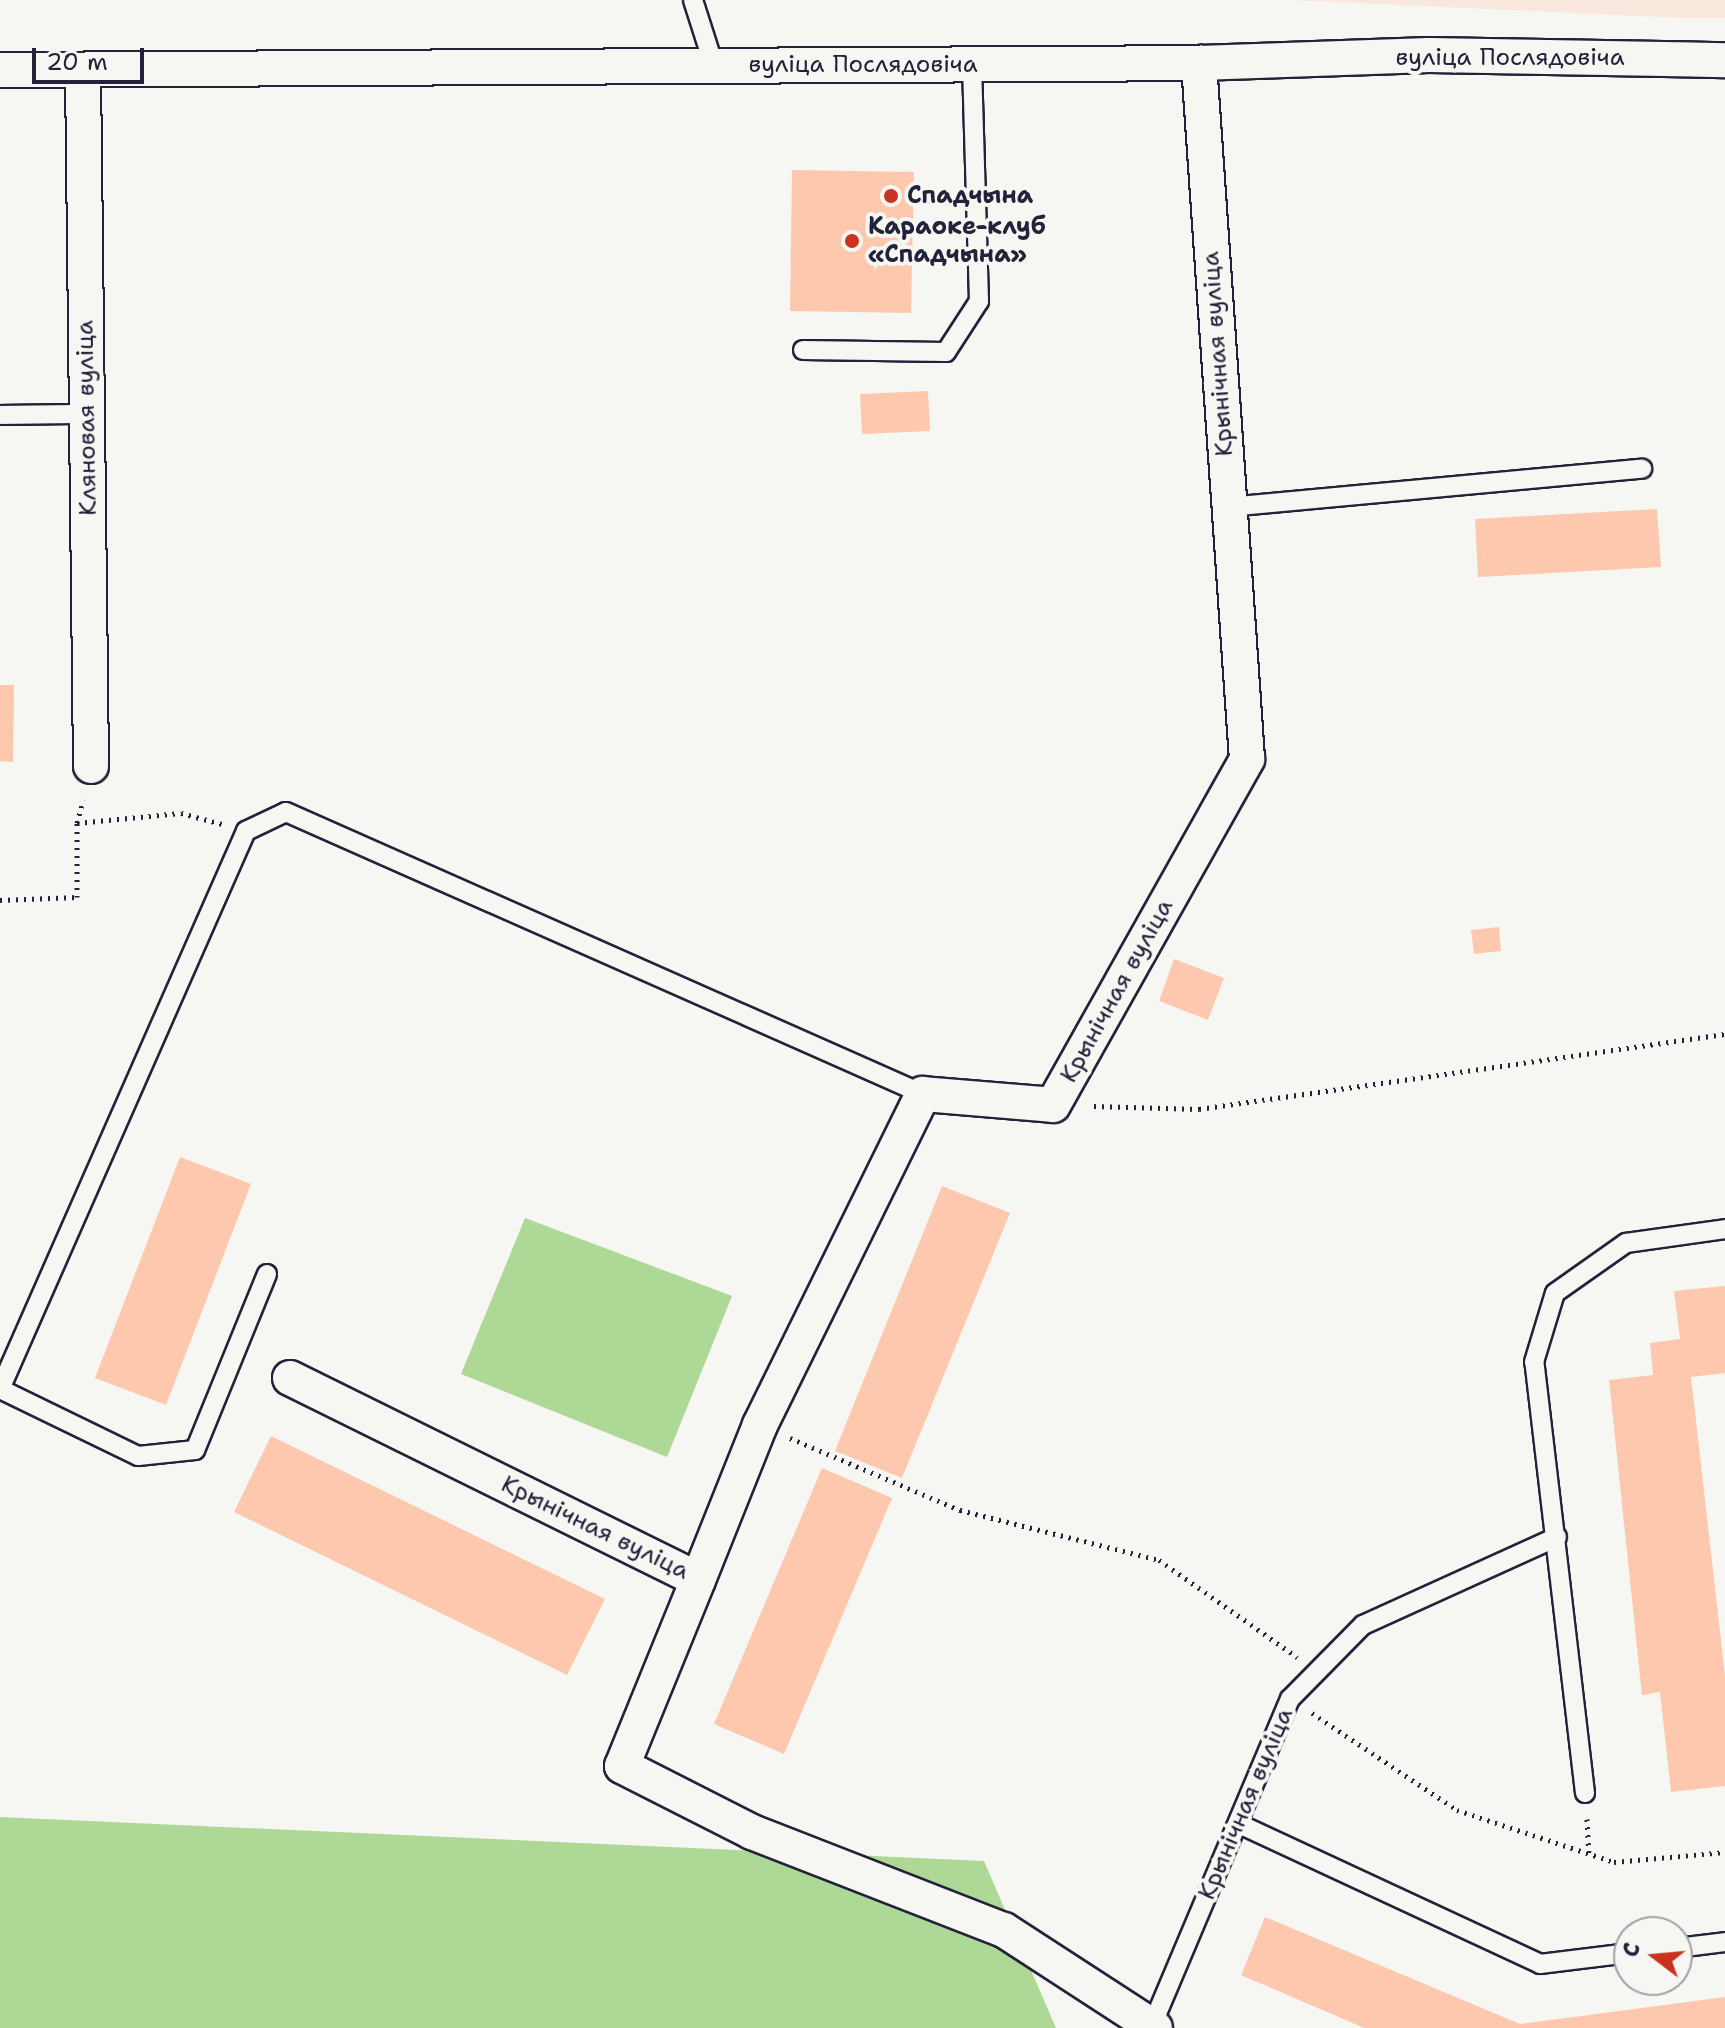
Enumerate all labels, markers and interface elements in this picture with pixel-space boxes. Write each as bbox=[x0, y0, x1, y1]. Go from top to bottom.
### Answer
scale bar bbox=[36, 32, 148, 82]
street label: вуліца Послядовіча bbox=[1395, 44, 1625, 72]
text: 20 m bbox=[46, 46, 108, 78]
street label: вуліца Послядовіча bbox=[748, 51, 978, 79]
place label: Спадчына bbox=[907, 182, 1033, 210]
marker: Спадчына bbox=[882, 187, 900, 205]
place label: Караоке-клуб «Спадчына» bbox=[868, 213, 1046, 269]
marker: Караоке-клуб «Спадчына» bbox=[843, 232, 861, 250]
street label: Крынічная вуліца bbox=[1196, 251, 1240, 457]
street label: Кляновая вуліца bbox=[71, 320, 103, 516]
street label: Крынічная вуліца bbox=[1055, 894, 1179, 1088]
street label: Крынічная вуліца bbox=[496, 1470, 694, 1586]
street label: Крынічная вуліца bbox=[1193, 1704, 1299, 1904]
north arrow bbox=[1613, 1916, 1693, 1996]
text: С bbox=[1616, 1939, 1647, 1960]

